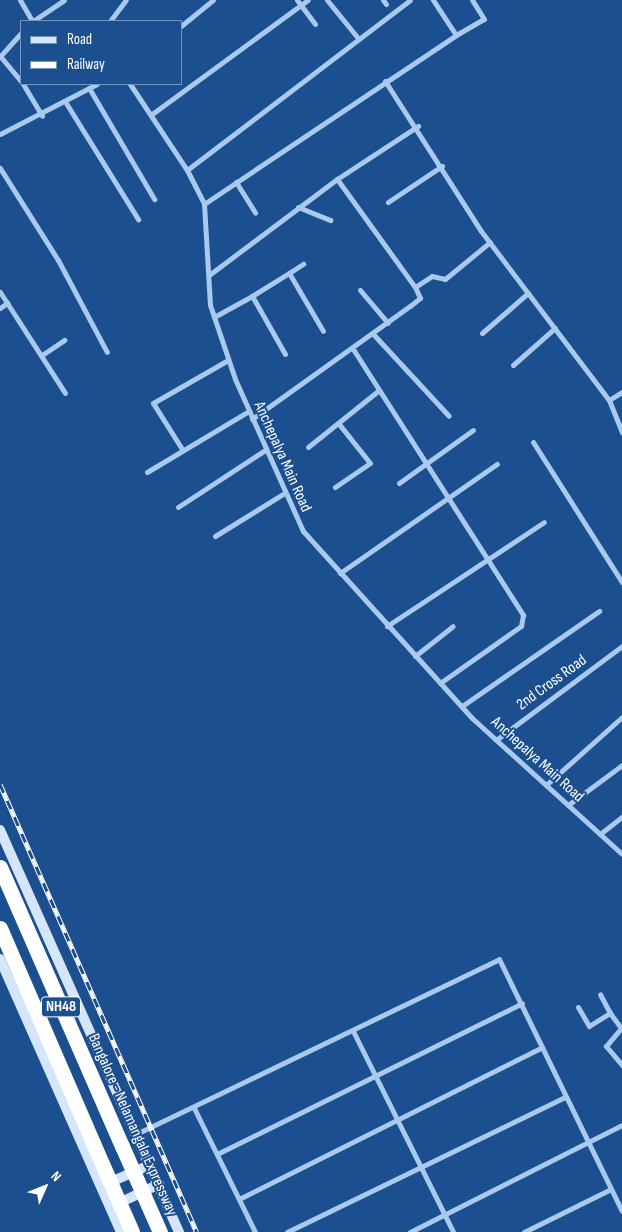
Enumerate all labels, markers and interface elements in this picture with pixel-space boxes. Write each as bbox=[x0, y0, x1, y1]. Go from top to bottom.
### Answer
legend bbox=[20, 20, 182, 85]
text: Road bbox=[67, 30, 92, 49]
text: Railway bbox=[67, 55, 105, 74]
street label: Anchepalya Main Road bbox=[249, 399, 315, 515]
street label: 2nd Cross Road bbox=[513, 651, 591, 715]
street label: Anchepalya Main Road bbox=[486, 713, 588, 807]
road number: NH48 bbox=[40, 994, 82, 1020]
street label: Bangalore - Nelamangala Expressway bbox=[83, 1031, 181, 1219]
north arrow bbox=[20, 1162, 70, 1212]
text: N bbox=[47, 1168, 65, 1185]

